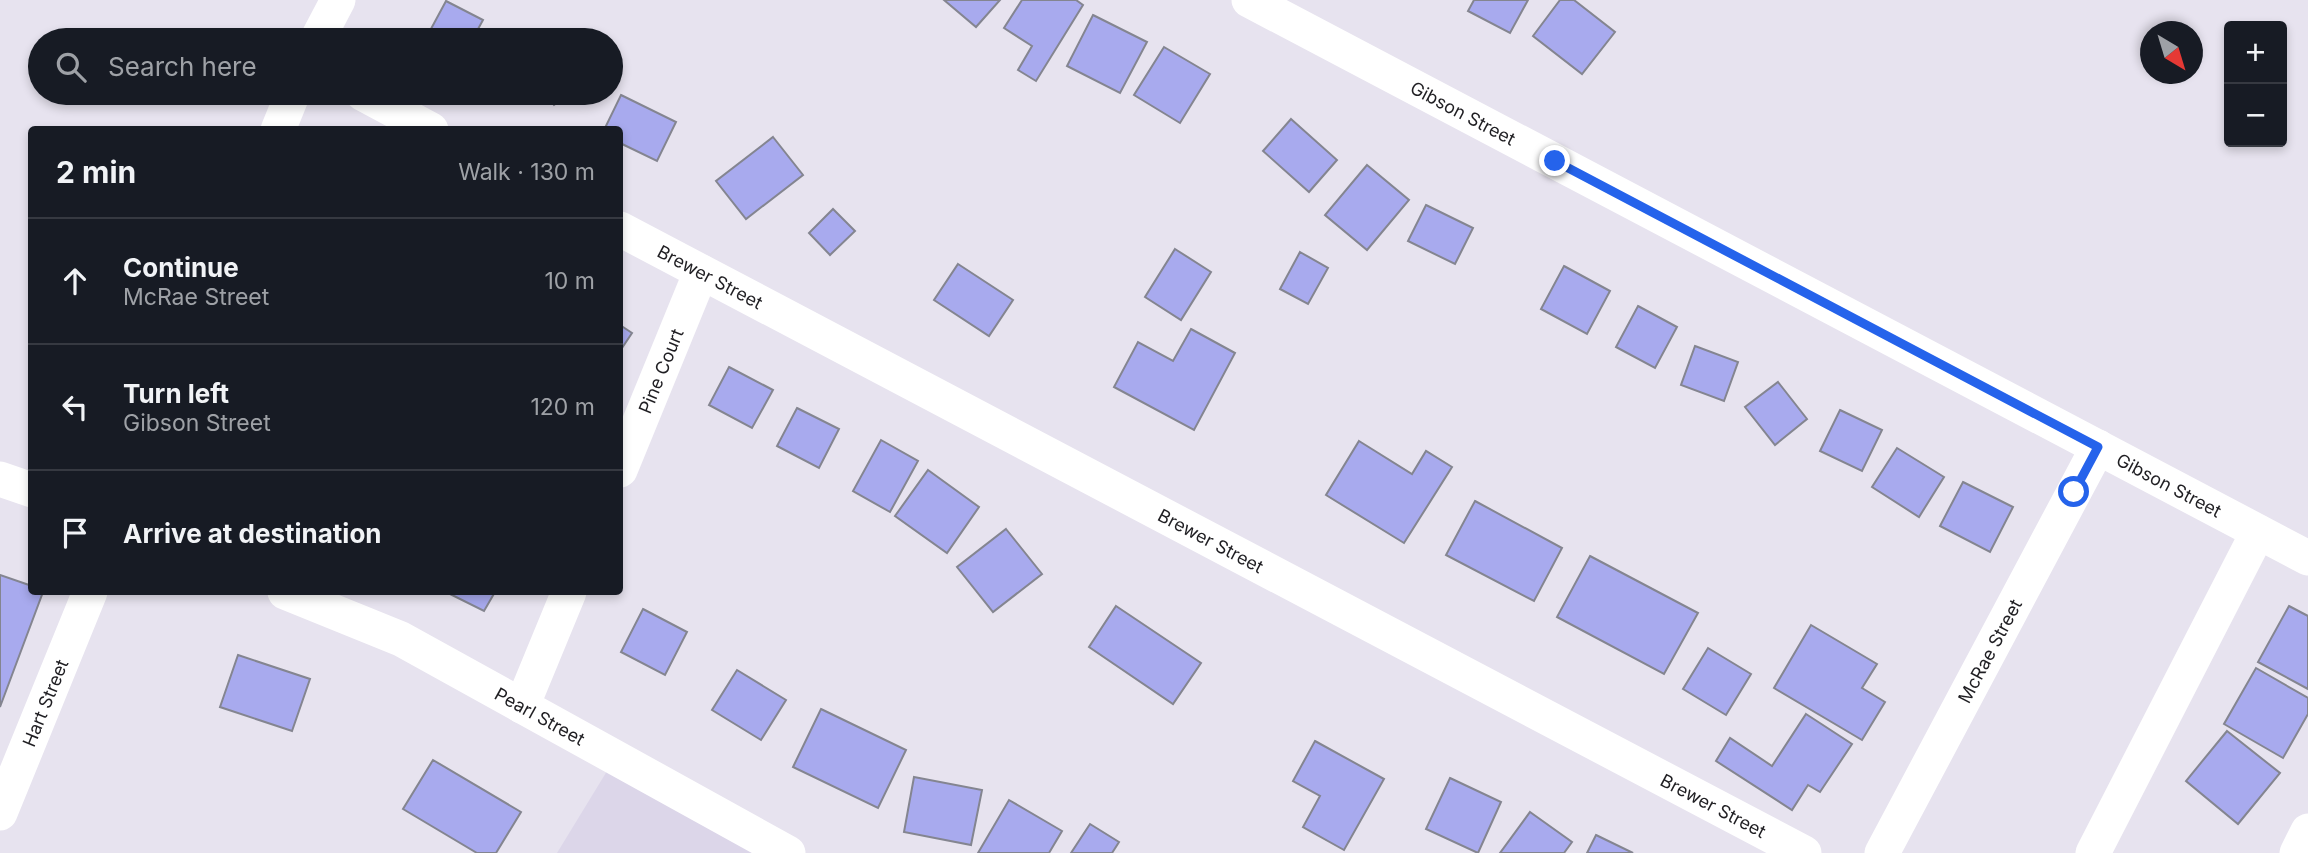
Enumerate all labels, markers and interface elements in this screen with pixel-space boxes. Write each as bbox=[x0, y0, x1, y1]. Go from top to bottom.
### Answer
north arrow bbox=[2140, 21, 2203, 84]
map controls bbox=[2224, 21, 2287, 147]
button: + bbox=[2224, 21, 2287, 84]
search box bbox=[28, 28, 623, 105]
icon: search bbox=[52, 48, 90, 86]
text: Search here bbox=[108, 51, 257, 82]
street label: Gibson Street bbox=[1407, 77, 1519, 149]
button: − bbox=[2224, 84, 2287, 147]
route end bbox=[1539, 145, 1570, 176]
text: 2 min bbox=[56, 154, 136, 190]
text: Walk · 130 m bbox=[458, 158, 595, 186]
street label: Brewer Street bbox=[654, 240, 767, 313]
text: Continue bbox=[123, 252, 239, 283]
icon: ahead bbox=[56, 262, 94, 300]
text: 10 m bbox=[545, 267, 595, 295]
text: McRae Street bbox=[123, 283, 269, 311]
street label: Pine Court bbox=[634, 325, 687, 416]
text: Turn left bbox=[123, 378, 229, 409]
icon: left bbox=[56, 388, 94, 426]
text: 120 m bbox=[530, 393, 595, 421]
text: Gibson Street bbox=[123, 409, 271, 437]
street label: Gibson Street bbox=[2113, 449, 2225, 521]
route start bbox=[2058, 476, 2089, 507]
street label: Brewer Street bbox=[1155, 504, 1267, 577]
icon: arrive bbox=[56, 514, 94, 552]
text: Arrive at destination bbox=[123, 518, 382, 549]
street label: McRae Street bbox=[1953, 595, 2026, 706]
street label: Hart Street bbox=[18, 656, 72, 750]
street label: Pearl Street bbox=[491, 683, 589, 749]
street label: Brewer Street bbox=[1657, 769, 1770, 842]

